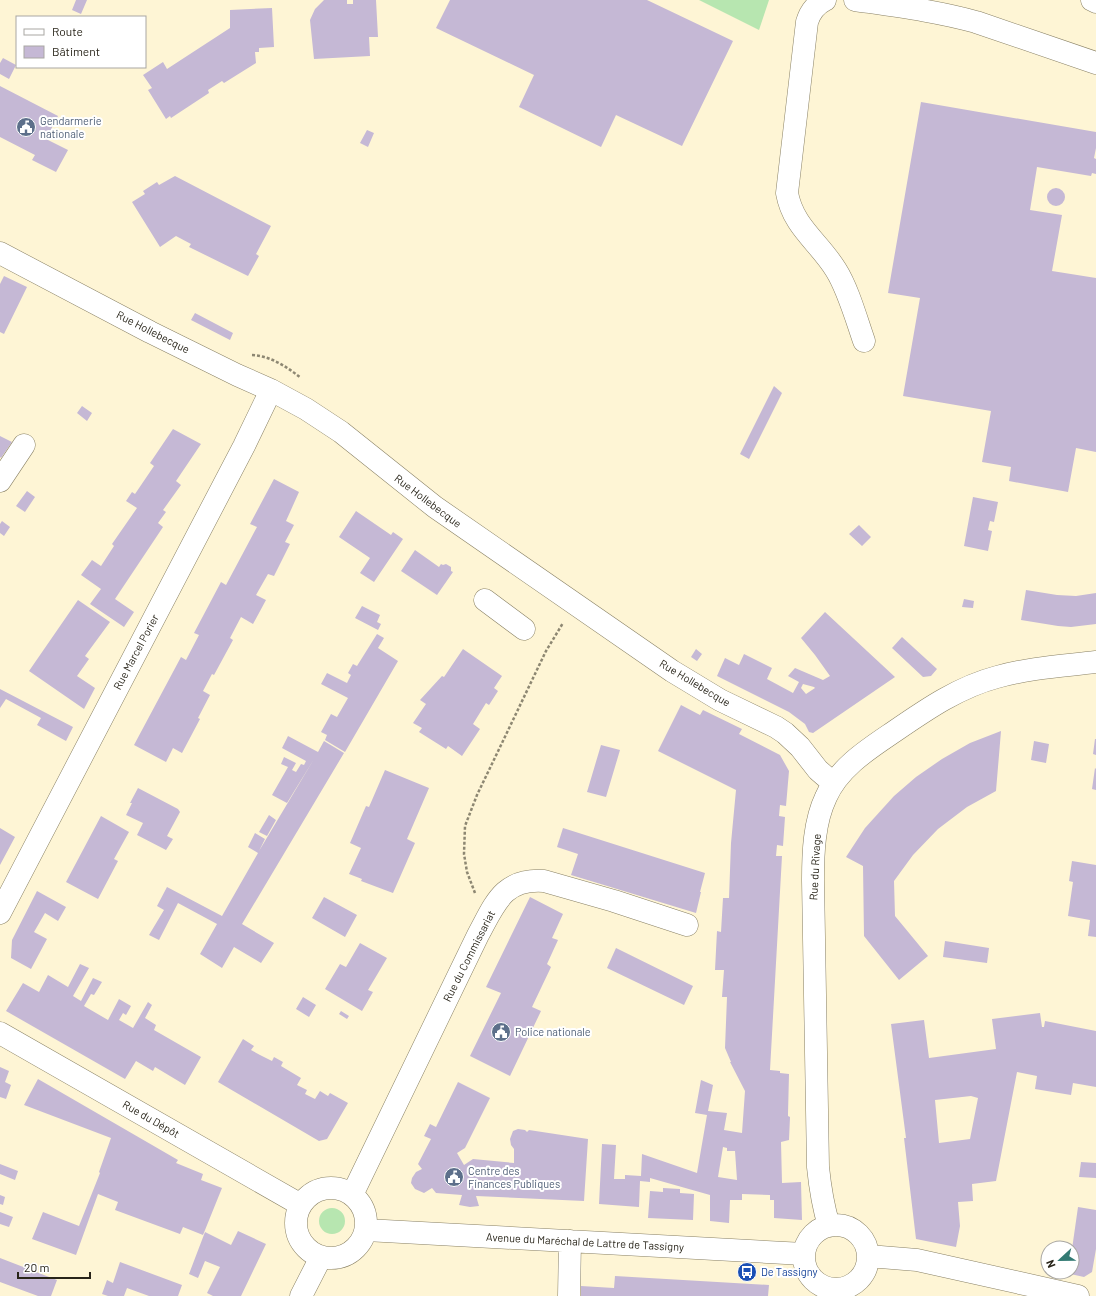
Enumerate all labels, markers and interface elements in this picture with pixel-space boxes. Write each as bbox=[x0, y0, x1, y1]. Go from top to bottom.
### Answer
legend bbox=[16, 16, 146, 68]
text: Route bbox=[52, 24, 83, 38]
text: Bâtiment bbox=[52, 44, 100, 58]
place label: Gendarmerie nationale bbox=[40, 114, 102, 140]
public building icon: Gendarmerie nationale bbox=[15, 116, 37, 138]
street label: Rue Hollebecque bbox=[115, 308, 192, 356]
street label: Rue Hollebecque bbox=[392, 471, 464, 530]
street label: Rue Marcel Porier bbox=[110, 612, 161, 692]
street label: Rue Hollebecque bbox=[658, 656, 733, 709]
street label: Rue du Rivage bbox=[806, 833, 823, 901]
street label: Rue du Commissariat bbox=[440, 908, 497, 1004]
public building icon: Police nationale bbox=[490, 1021, 512, 1043]
place label: Police nationale bbox=[515, 1025, 591, 1038]
street label: Rue du Dépôt bbox=[121, 1097, 182, 1140]
place label: Centre des Finances Publiques bbox=[468, 1164, 560, 1190]
public building icon: Centre des Finances Publiques bbox=[443, 1166, 465, 1188]
street label: Avenue du Maréchal de Lattre de Tassigny bbox=[486, 1230, 684, 1253]
north arrow bbox=[1040, 1240, 1080, 1280]
scale bar bbox=[18, 1254, 90, 1280]
text: N bbox=[1043, 1258, 1058, 1270]
text: 20 m bbox=[24, 1260, 50, 1274]
bus stop icon: De Tassigny bbox=[736, 1261, 758, 1283]
place label: De Tassigny bbox=[761, 1265, 818, 1278]

